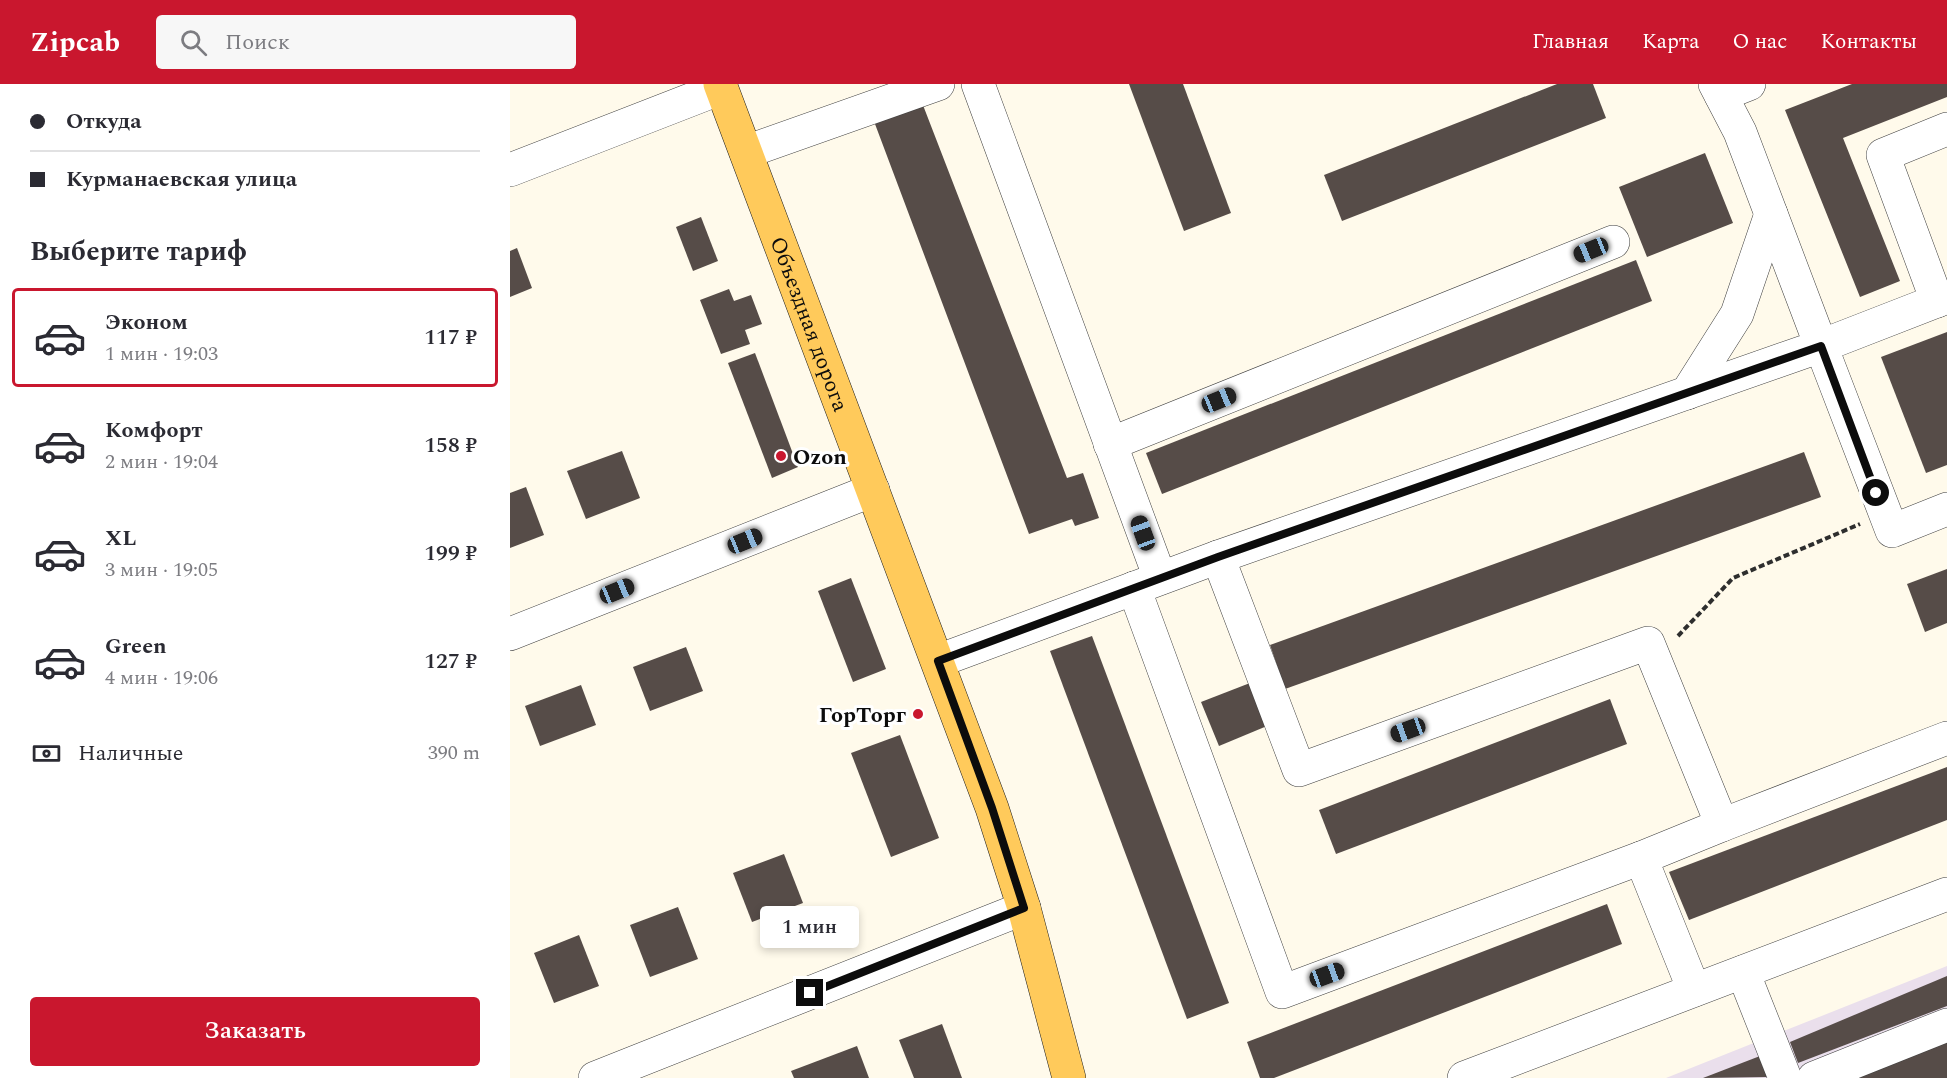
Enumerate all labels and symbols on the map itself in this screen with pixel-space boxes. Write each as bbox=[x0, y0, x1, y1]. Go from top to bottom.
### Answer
street label: Объездная дорога bbox=[761, 232, 857, 417]
car bbox=[1571, 235, 1611, 265]
car bbox=[1199, 385, 1239, 415]
place label: Ozon bbox=[793, 441, 847, 474]
marker: Ozon bbox=[774, 449, 788, 463]
route start bbox=[1862, 479, 1889, 506]
car bbox=[1128, 513, 1158, 553]
car bbox=[725, 526, 765, 556]
car bbox=[597, 576, 637, 606]
place label: ГорТорг bbox=[819, 699, 906, 732]
marker: ГорТорг bbox=[911, 707, 925, 721]
car bbox=[1388, 715, 1428, 745]
callout: 1 мин bbox=[760, 906, 860, 948]
car bbox=[1307, 960, 1347, 990]
route end bbox=[796, 979, 823, 1006]

